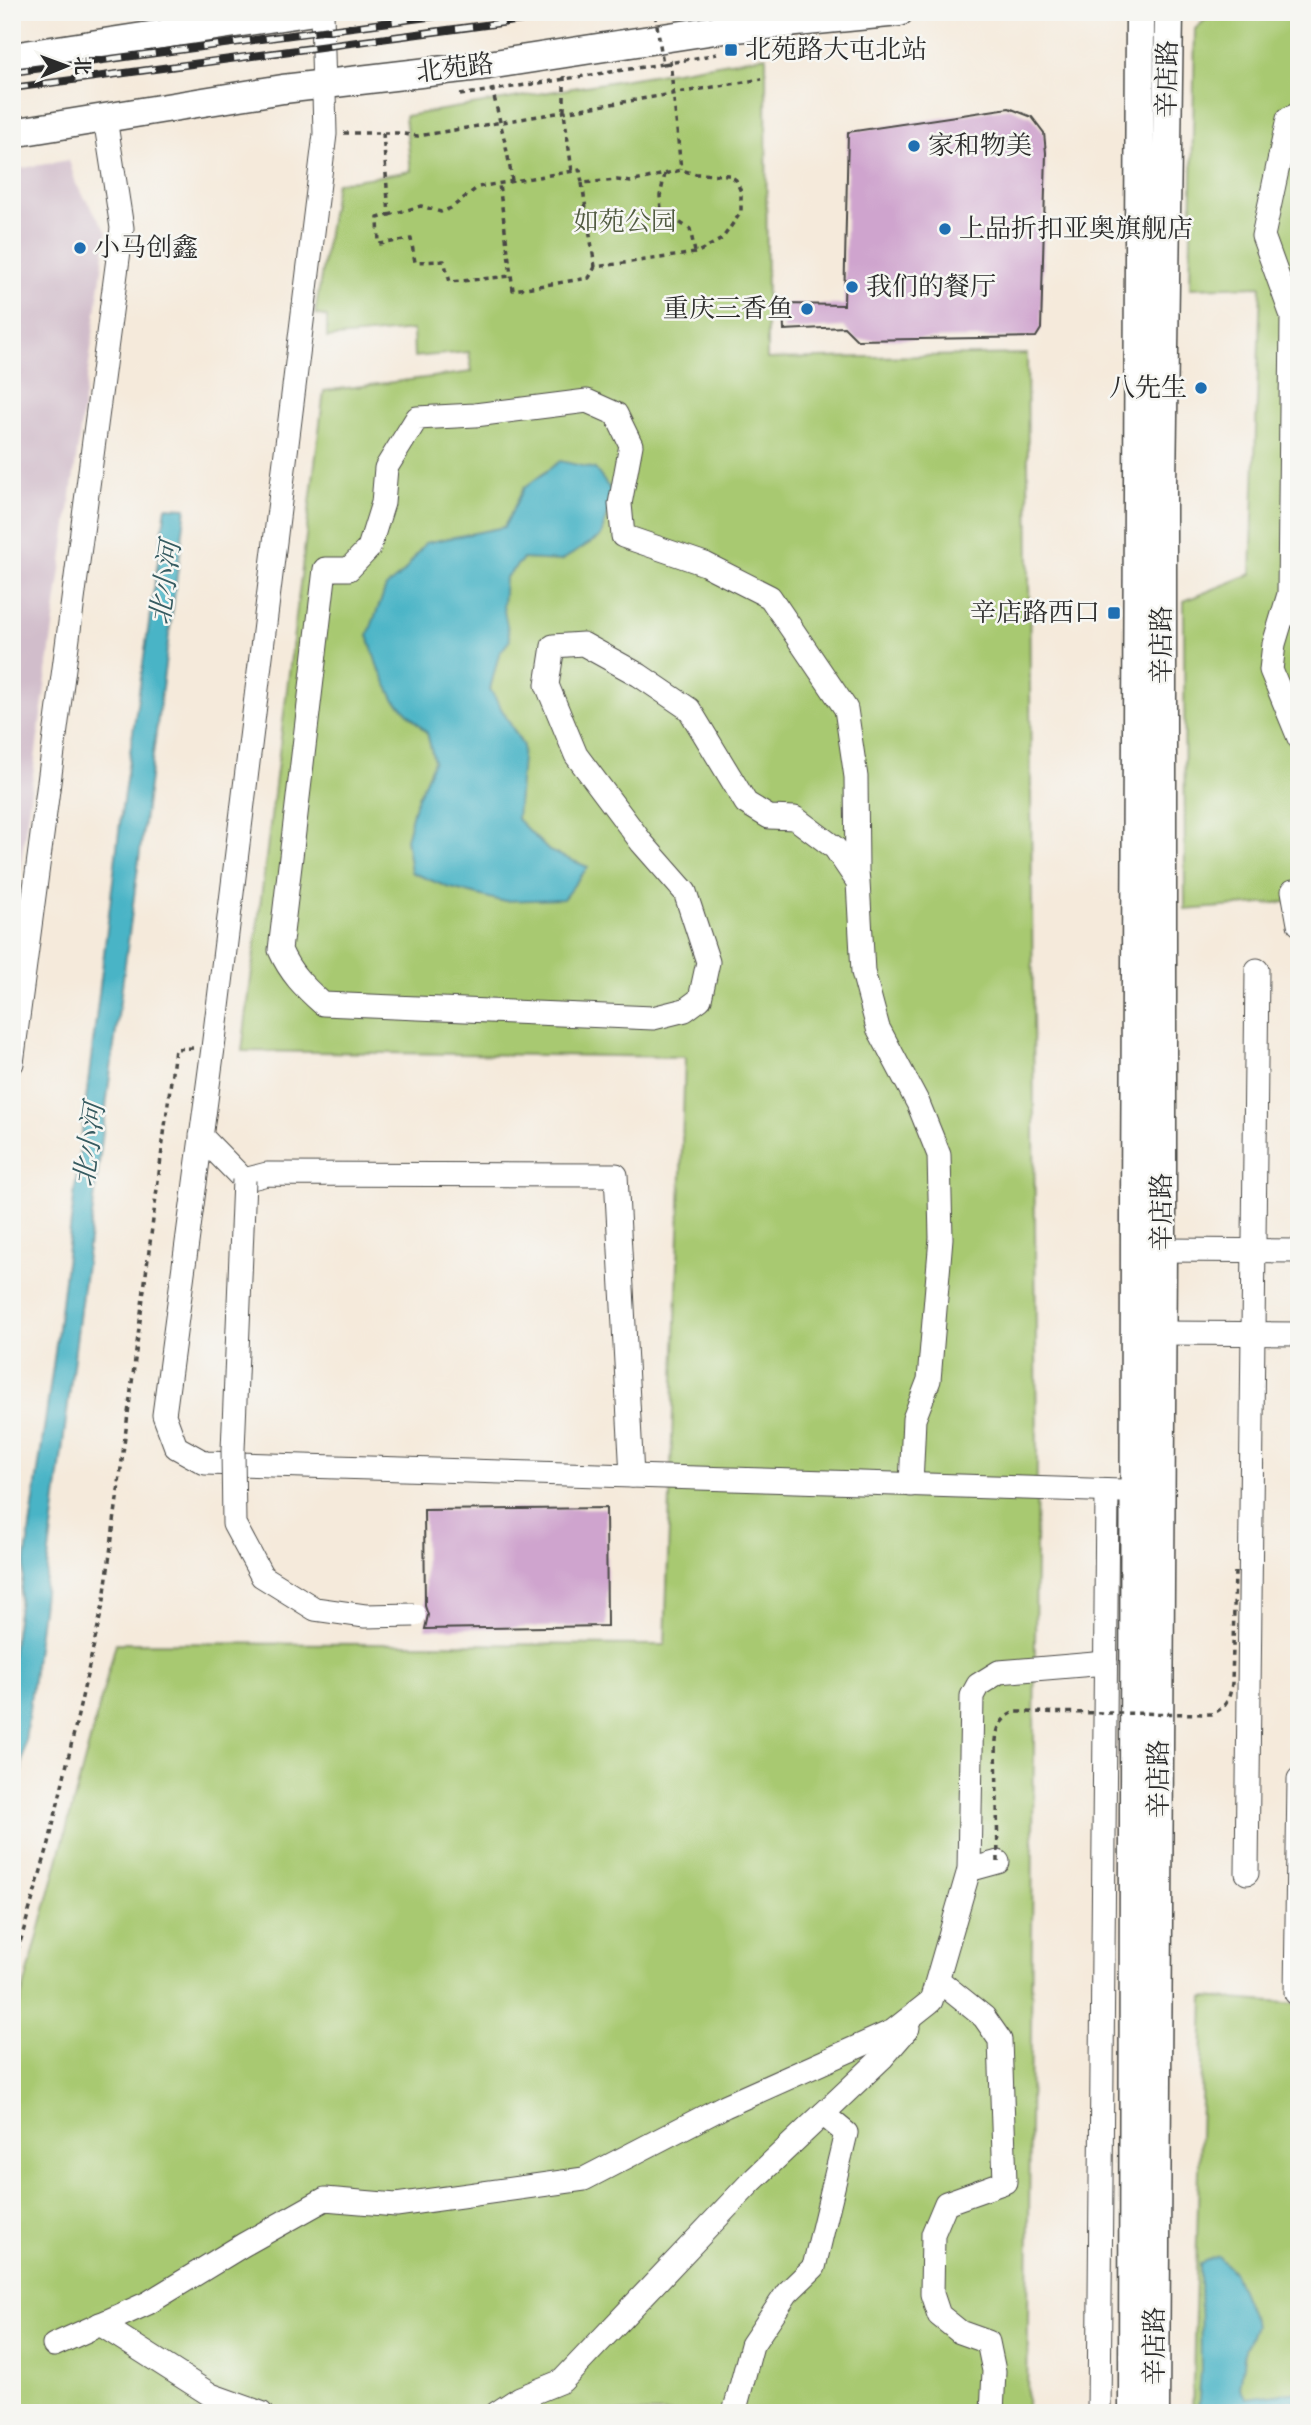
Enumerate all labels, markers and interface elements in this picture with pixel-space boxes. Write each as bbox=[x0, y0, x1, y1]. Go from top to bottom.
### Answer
north arrow bbox=[32, 32, 102, 102]
place label: 北苑路大屯北站 bbox=[745, 34, 927, 67]
street label: 辛店路 bbox=[1151, 40, 1185, 118]
marker: 北苑路大屯北站 bbox=[723, 42, 739, 58]
street label: 北苑路 bbox=[414, 48, 496, 90]
text: 北 bbox=[70, 56, 93, 75]
place label: 家和物美 bbox=[928, 130, 1032, 163]
marker: 家和物美 bbox=[906, 138, 922, 154]
park label: 如苑公园 bbox=[573, 206, 677, 239]
place label: 上品折扣亚奥旗舰店 bbox=[959, 213, 1193, 246]
marker: 上品折扣亚奥旗舰店 bbox=[937, 221, 953, 237]
place label: 小马创鑫 bbox=[94, 232, 198, 265]
marker: 小马创鑫 bbox=[72, 240, 88, 256]
place label: 我们的餐厅 bbox=[866, 271, 996, 304]
marker: 我们的餐厅 bbox=[844, 279, 860, 295]
place label: 重庆三香鱼 bbox=[663, 293, 793, 326]
marker: 重庆三香鱼 bbox=[799, 301, 815, 317]
place label: 八先生 bbox=[1109, 372, 1187, 405]
marker: 八先生 bbox=[1193, 380, 1209, 396]
water label: 北小河 bbox=[143, 534, 190, 627]
place label: 辛店路西口 bbox=[970, 597, 1100, 630]
marker: 辛店路西口 bbox=[1106, 605, 1122, 621]
street label: 辛店路 bbox=[1146, 606, 1179, 684]
water label: 北小河 bbox=[67, 1096, 114, 1189]
street label: 辛店路 bbox=[1146, 1173, 1179, 1251]
street label: 辛店路 bbox=[1143, 1740, 1176, 1818]
street label: 辛店路 bbox=[1139, 2307, 1172, 2385]

